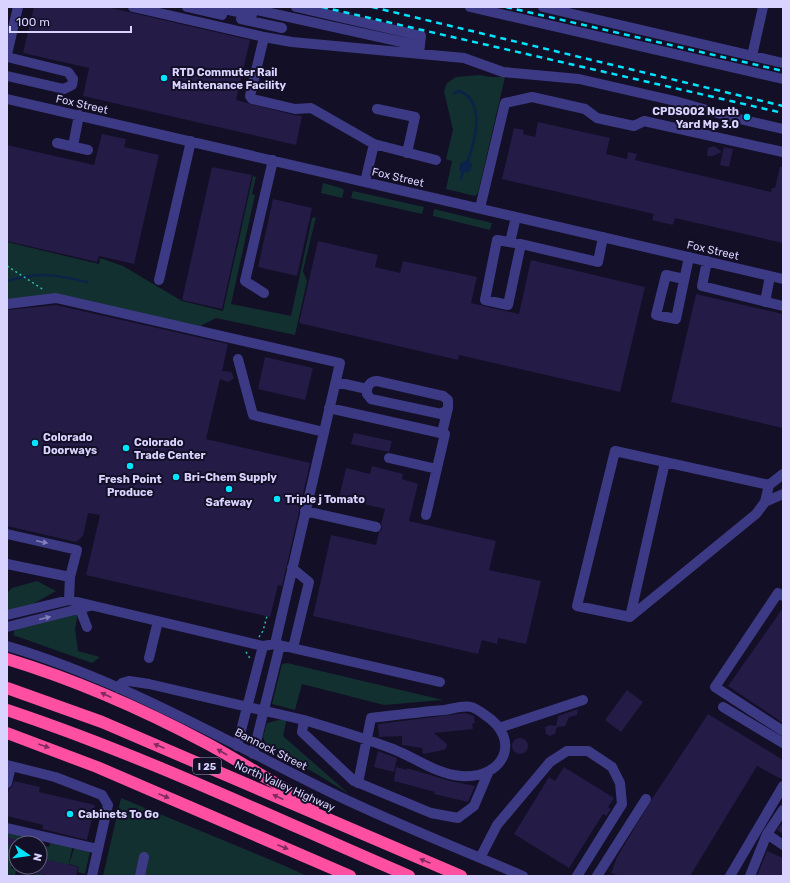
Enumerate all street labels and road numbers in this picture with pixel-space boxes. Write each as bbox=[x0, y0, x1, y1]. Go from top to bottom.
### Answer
street label: Fox Street bbox=[55, 92, 110, 117]
street label: Fox Street bbox=[371, 165, 426, 190]
street label: Fox Street bbox=[686, 238, 741, 263]
street label: Bannock Street bbox=[233, 726, 310, 774]
road number: I 25 bbox=[193, 758, 221, 774]
street label: North Valley Highway bbox=[233, 758, 337, 814]

